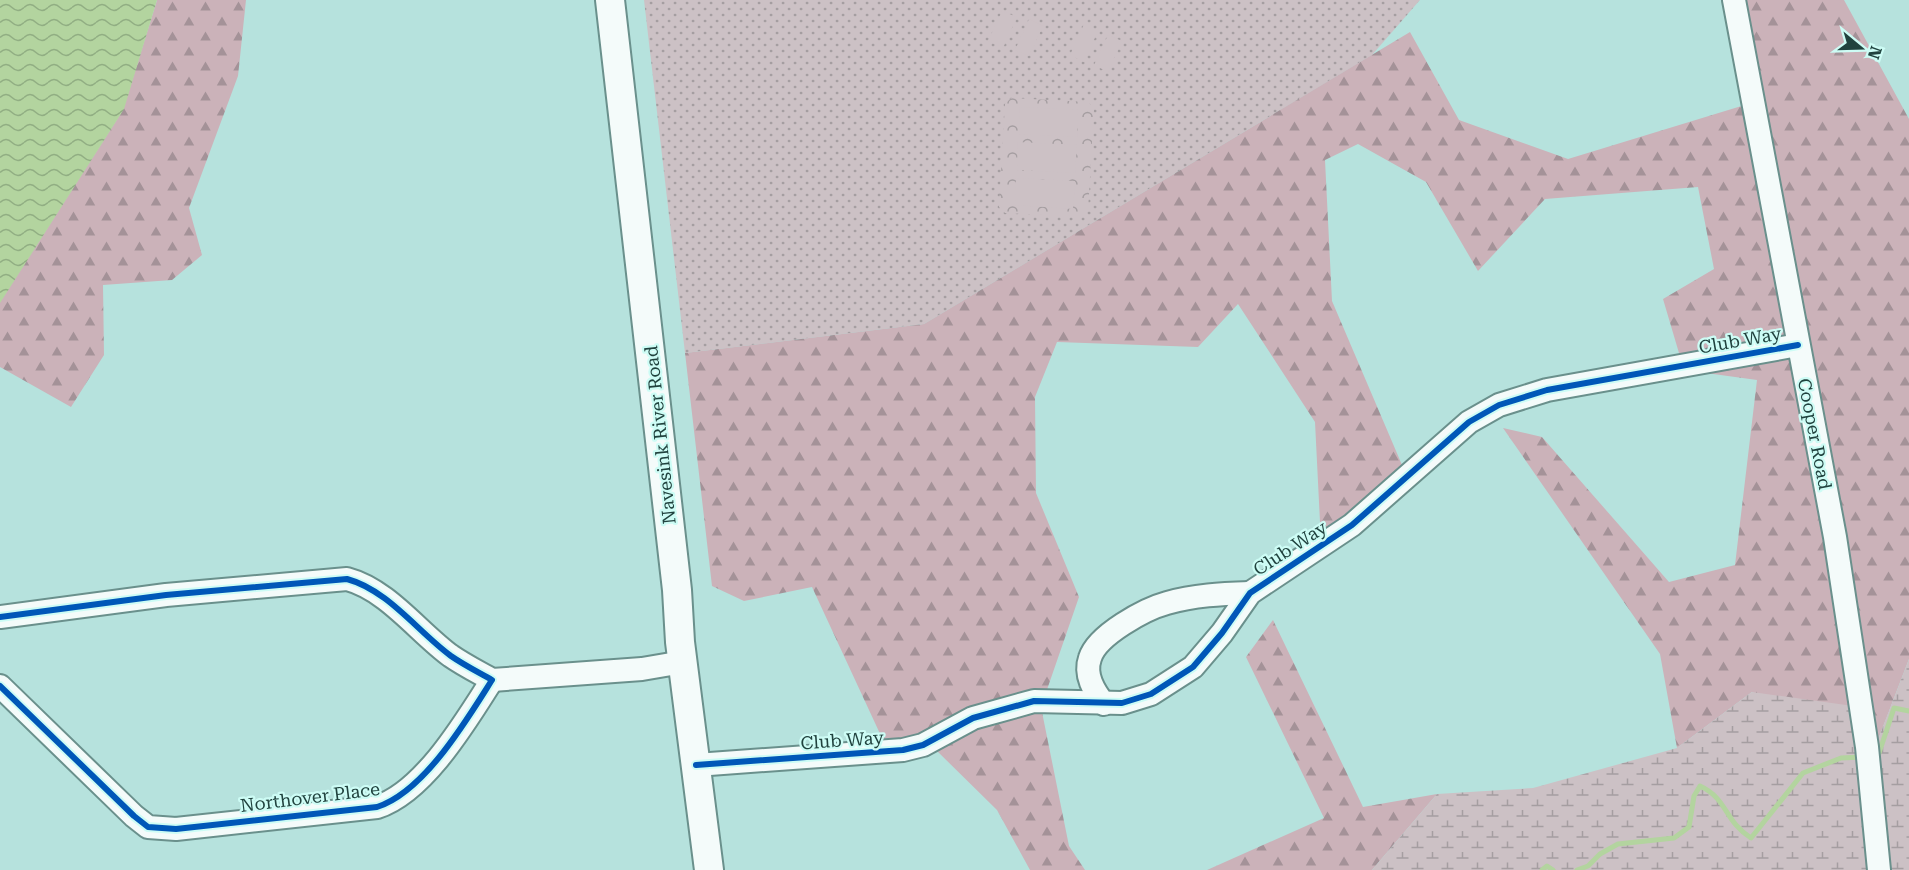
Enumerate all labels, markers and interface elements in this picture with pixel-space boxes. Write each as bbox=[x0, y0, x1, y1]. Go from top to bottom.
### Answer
north arrow bbox=[1831, 18, 1891, 78]
text: N bbox=[1864, 44, 1886, 62]
street label: Club Way bbox=[1697, 322, 1783, 358]
street label: Navesink River Road bbox=[640, 344, 680, 525]
street label: Cooper Road bbox=[1794, 377, 1836, 492]
street label: Club Way bbox=[1249, 516, 1331, 579]
street label: Club Way bbox=[800, 727, 885, 753]
street label: Northover Place bbox=[239, 778, 381, 816]

